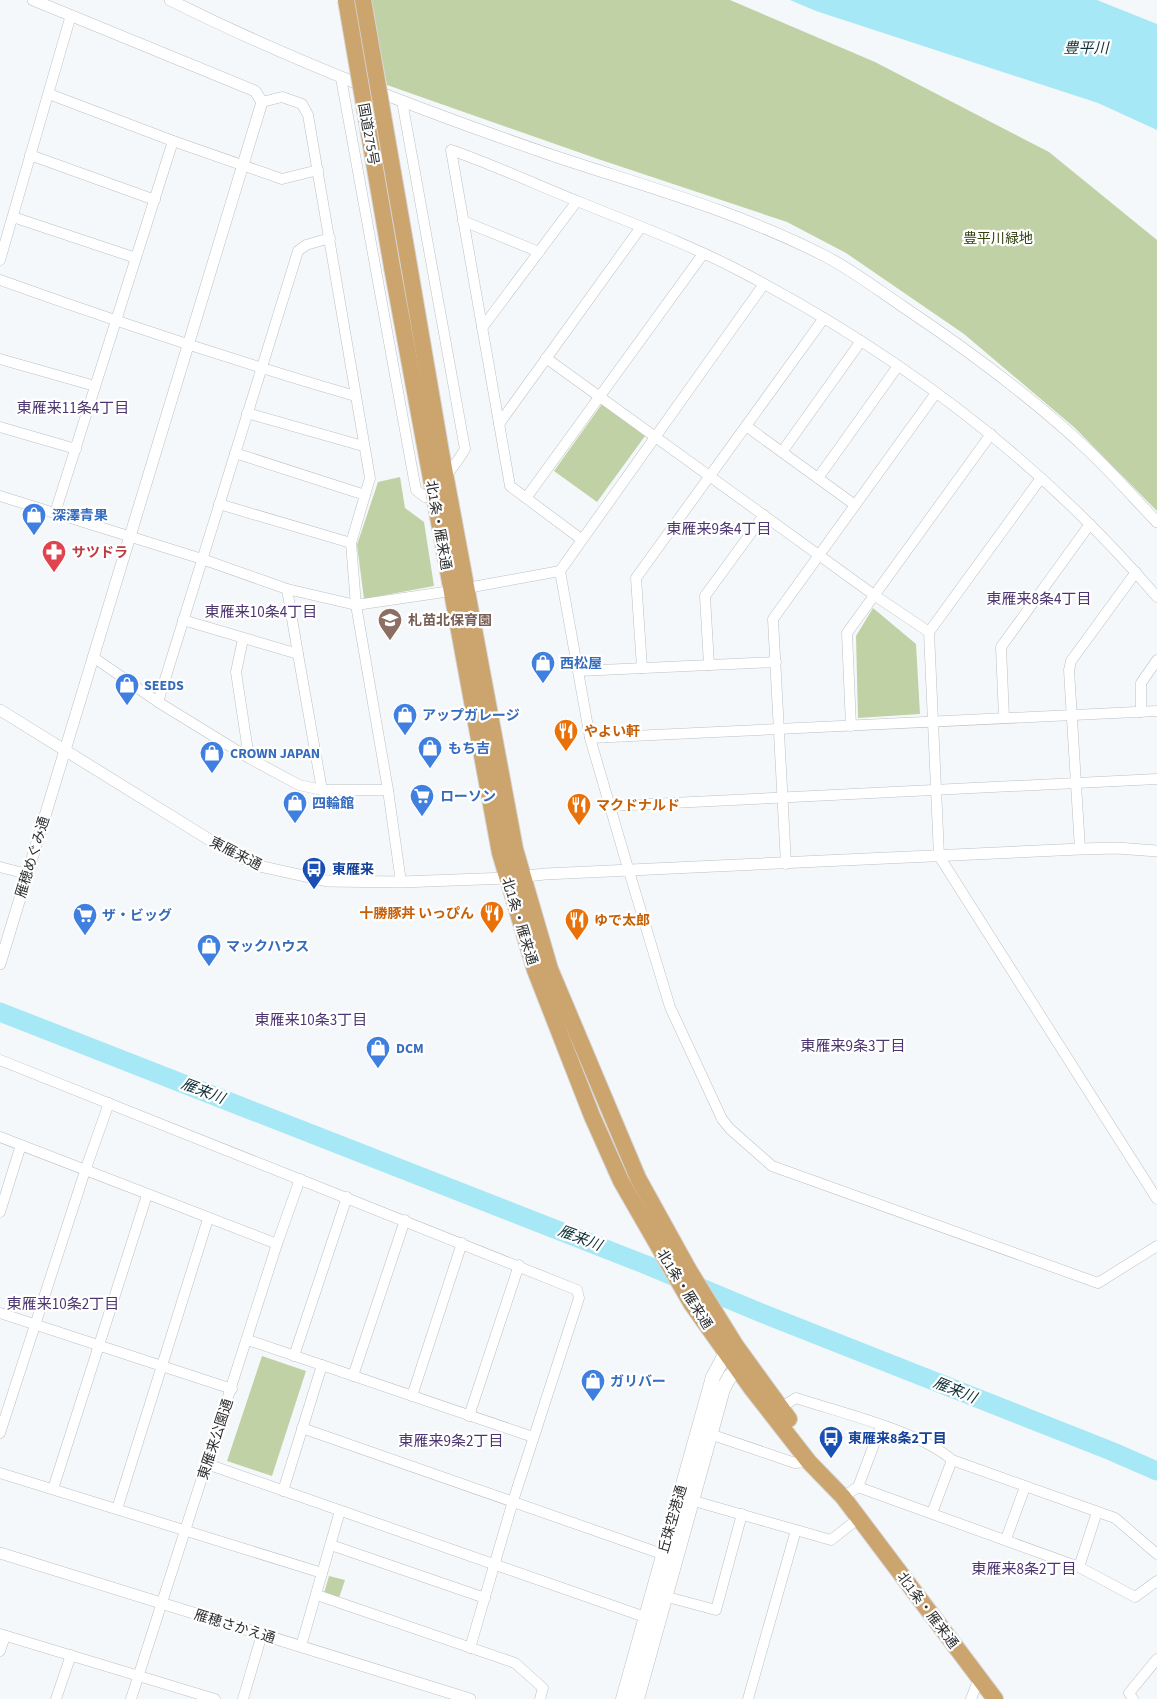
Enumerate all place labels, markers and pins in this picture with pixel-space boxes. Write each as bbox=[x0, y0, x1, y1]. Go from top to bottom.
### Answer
shop icon: 深澤青果 bbox=[21, 502, 47, 536]
place label: 深澤青果 bbox=[52, 506, 108, 526]
pharmacy icon: サツドラ bbox=[41, 539, 67, 573]
place label: サツドラ bbox=[72, 543, 128, 563]
school or university icon: 札苗北保育園 bbox=[377, 607, 403, 641]
place label: 札苗北保育園 bbox=[408, 611, 492, 631]
shop icon: 西松屋 bbox=[530, 650, 556, 684]
place label: 西松屋 bbox=[560, 654, 602, 674]
shop icon: SEEDS bbox=[114, 672, 140, 706]
place label: SEEDS bbox=[144, 676, 184, 696]
shop icon: アップガレージ bbox=[392, 702, 418, 736]
place label: アップガレージ bbox=[422, 706, 520, 726]
restaurant icon: やよい軒 bbox=[553, 718, 579, 752]
place label: やよい軒 bbox=[584, 722, 640, 742]
shop icon: もち吉 bbox=[417, 735, 443, 769]
place label: もち吉 bbox=[448, 739, 490, 759]
shop icon: CROWN JAPAN bbox=[199, 740, 225, 774]
place label: CROWN JAPAN bbox=[230, 744, 320, 764]
supermarket icon: ローソン bbox=[409, 783, 435, 817]
place label: ローソン bbox=[440, 787, 496, 807]
shop icon: 四輪館 bbox=[282, 790, 308, 824]
restaurant icon: マクドナルド bbox=[566, 792, 592, 826]
place label: 四輪館 bbox=[312, 794, 354, 814]
place label: マクドナルド bbox=[596, 796, 680, 816]
bus stop icon: 東雁来 bbox=[301, 856, 327, 890]
place label: 東雁来 bbox=[332, 860, 374, 880]
restaurant icon: 十勝豚丼 いっぴん bbox=[479, 900, 505, 934]
supermarket icon: ザ・ビッグ bbox=[72, 902, 98, 936]
place label: 十勝豚丼 いっぴん bbox=[359, 904, 474, 924]
place label: ザ・ビッグ bbox=[102, 906, 172, 926]
restaurant icon: ゆで太郎 bbox=[564, 907, 590, 941]
place label: ゆで太郎 bbox=[594, 911, 650, 931]
shop icon: マックハウス bbox=[196, 933, 222, 967]
place label: マックハウス bbox=[226, 937, 309, 957]
shop icon: DCM bbox=[365, 1035, 391, 1069]
place label: DCM bbox=[396, 1039, 424, 1059]
shop icon: ガリバー bbox=[580, 1368, 606, 1402]
place label: ガリバー bbox=[610, 1372, 666, 1392]
bus stop icon: 東雁来8条2丁目 bbox=[818, 1425, 844, 1459]
place label: 東雁来8条2丁目 bbox=[848, 1429, 947, 1449]

